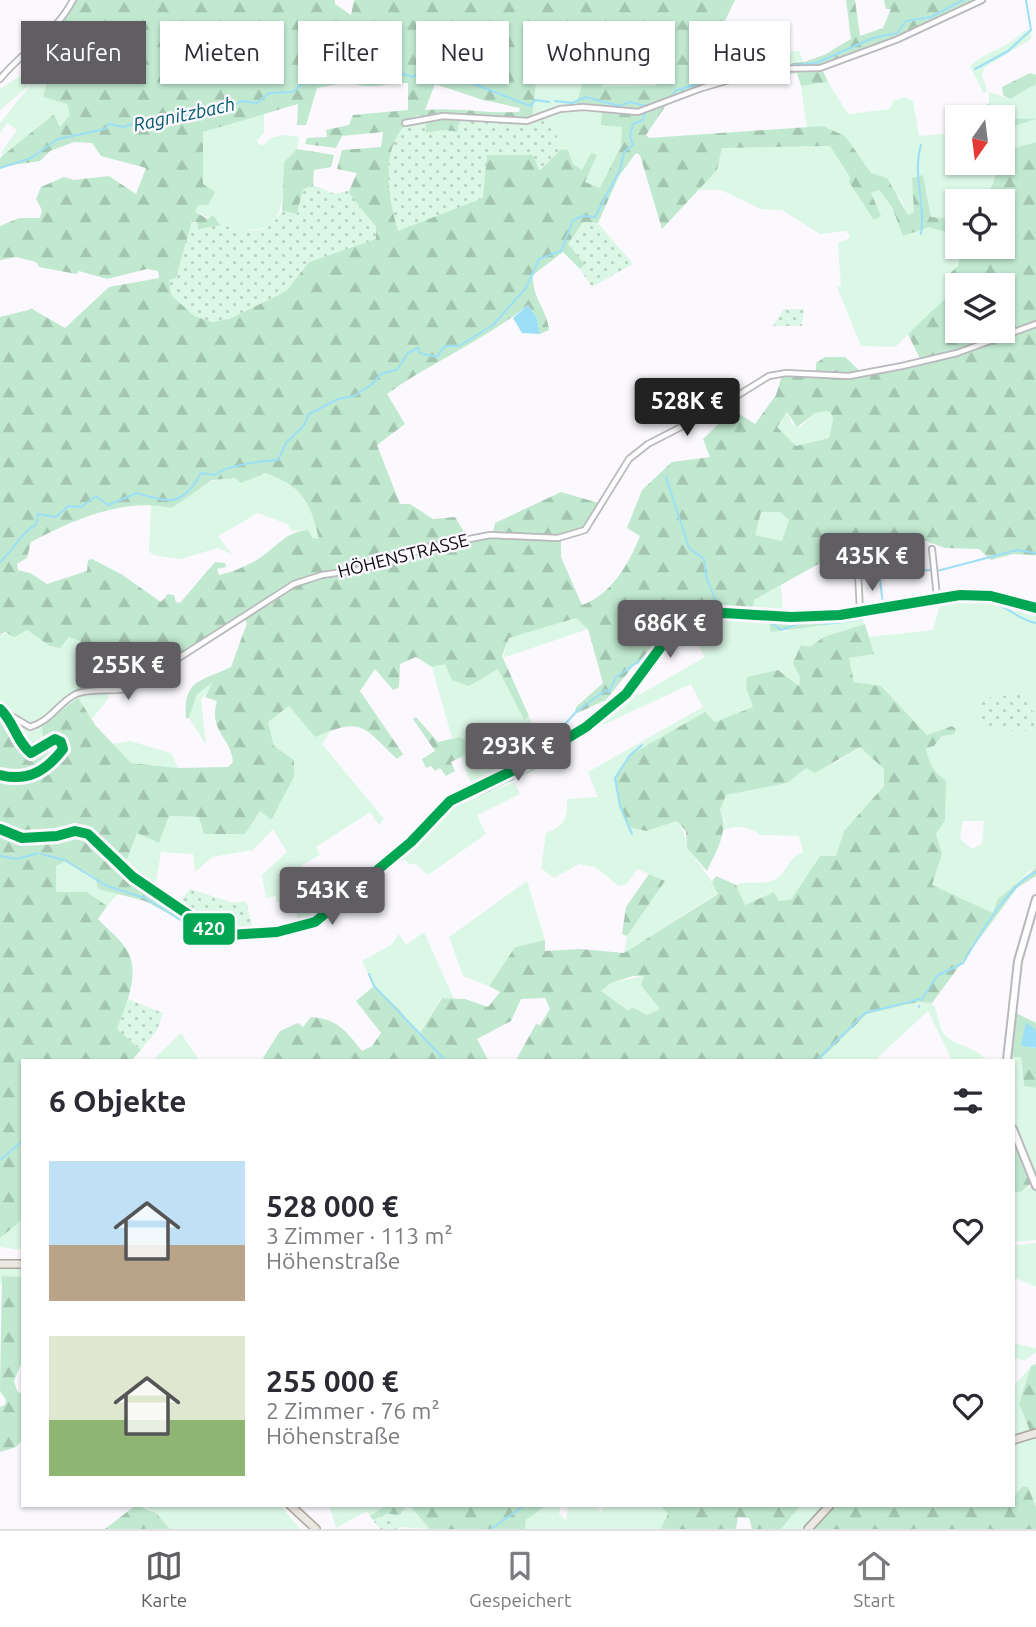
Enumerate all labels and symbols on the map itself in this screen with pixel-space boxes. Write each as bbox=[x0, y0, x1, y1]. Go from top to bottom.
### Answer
water label: Ragnitzbach bbox=[131, 92, 237, 136]
north arrow bbox=[945, 105, 1015, 175]
pin: 528K € bbox=[630, 378, 744, 438]
street label: HÖHENSTRASSE bbox=[335, 529, 470, 581]
pin: 435K € bbox=[815, 534, 929, 593]
pin: 686K € bbox=[613, 600, 727, 660]
pin: 255K € bbox=[71, 642, 185, 702]
pin: 293K € bbox=[461, 724, 575, 783]
pin: 543K € bbox=[275, 867, 389, 927]
line badge: 420 bbox=[182, 912, 236, 946]
text: 420 bbox=[193, 917, 225, 939]

